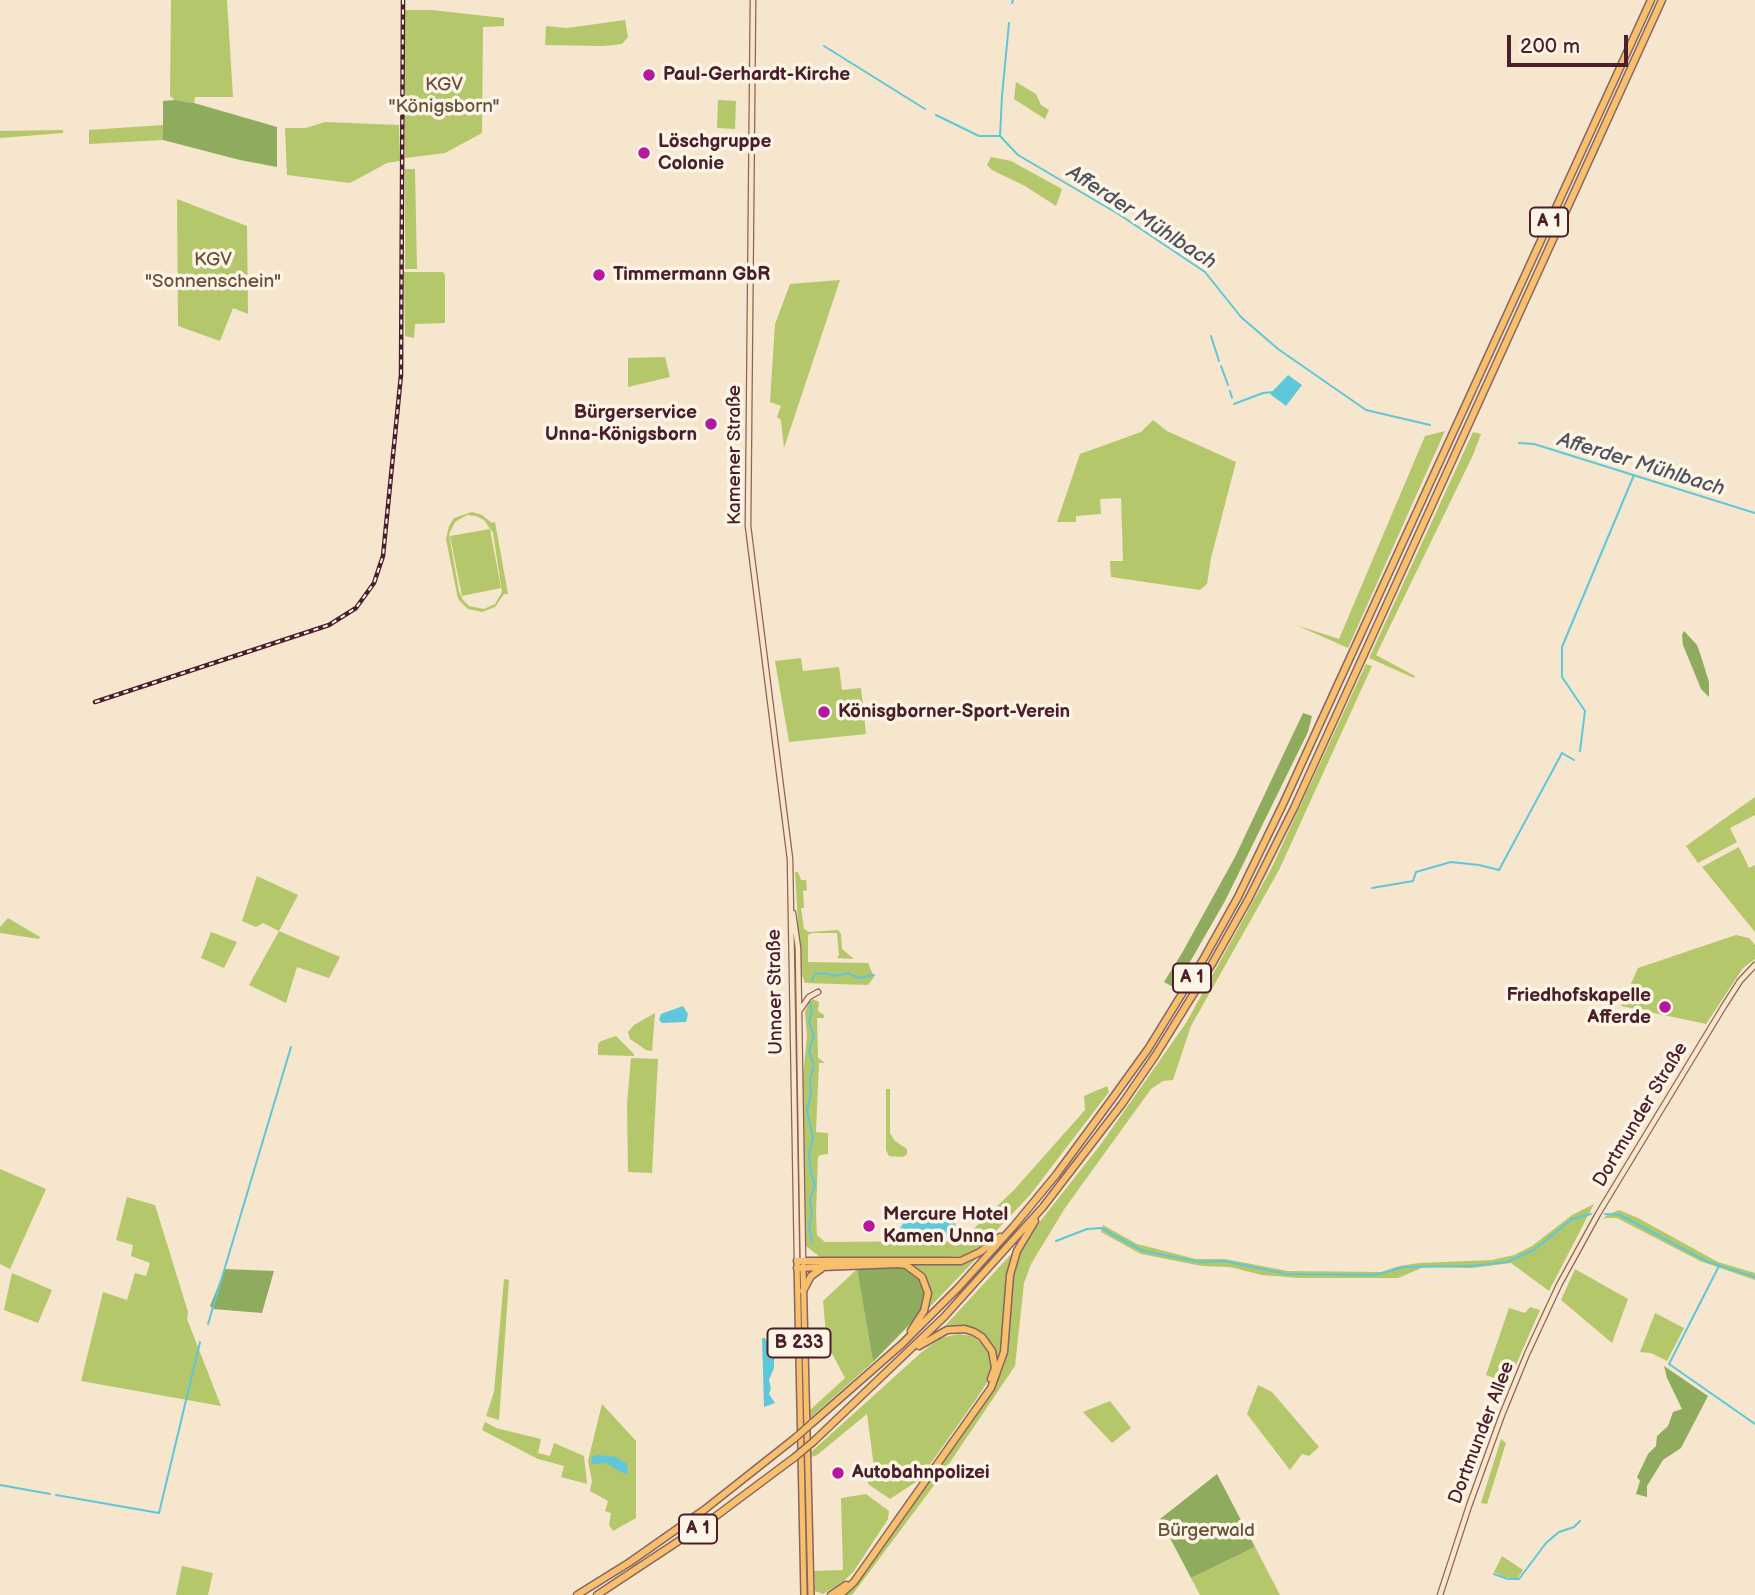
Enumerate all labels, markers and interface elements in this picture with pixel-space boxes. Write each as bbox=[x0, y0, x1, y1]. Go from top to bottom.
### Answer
scale bar bbox=[1510, 21, 1631, 65]
text: 200 m bbox=[1520, 34, 1580, 59]
place label: Paul-Gerhardt-Kirche bbox=[663, 64, 850, 86]
marker: Paul-Gerhardt-Kirche bbox=[641, 67, 657, 83]
park label: KGV "Königsborn" bbox=[388, 74, 500, 118]
place label: Löschgruppe Colonie bbox=[658, 131, 771, 175]
marker: Löschgruppe Colonie bbox=[636, 145, 652, 161]
water label: Afferder Mühlbach bbox=[1061, 160, 1221, 276]
road number: A 1 bbox=[1530, 208, 1568, 236]
park label: KGV "Sonnenschein" bbox=[145, 249, 281, 293]
place label: Timmermann GbR bbox=[613, 264, 770, 286]
marker: Timmermann GbR bbox=[591, 267, 607, 283]
street label: Kamener Straße bbox=[724, 385, 746, 525]
place label: Bürgerservice Unna-Königsborn bbox=[545, 402, 697, 446]
marker: Bürgerservice Unna-Königsborn bbox=[703, 416, 719, 432]
water label: Afferder Mühlbach bbox=[1554, 428, 1728, 502]
place label: Könisgborner-Sport-Verein bbox=[838, 701, 1070, 723]
marker: Könisgborner-Sport-Verein bbox=[816, 704, 832, 720]
street label: Unnaer Straße bbox=[764, 929, 788, 1055]
road number: A 1 bbox=[1173, 964, 1211, 993]
place label: Friedhofskapelle Afferde bbox=[1507, 985, 1651, 1029]
marker: Friedhofskapelle Afferde bbox=[1657, 999, 1673, 1015]
street label: Dortmunder Straße bbox=[1589, 1039, 1693, 1191]
place label: Mercure Hotel Kamen Unna bbox=[883, 1204, 1008, 1248]
marker: Mercure Hotel Kamen Unna bbox=[861, 1218, 877, 1234]
road number: B 233 bbox=[768, 1328, 830, 1358]
street label: Dortmunder Allee bbox=[1444, 1359, 1520, 1507]
place label: Autobahnpolizei bbox=[852, 1462, 990, 1484]
marker: Autobahnpolizei bbox=[830, 1465, 846, 1481]
road number: A 1 bbox=[679, 1514, 717, 1544]
park label: Bürgerwald bbox=[1157, 1520, 1255, 1542]

